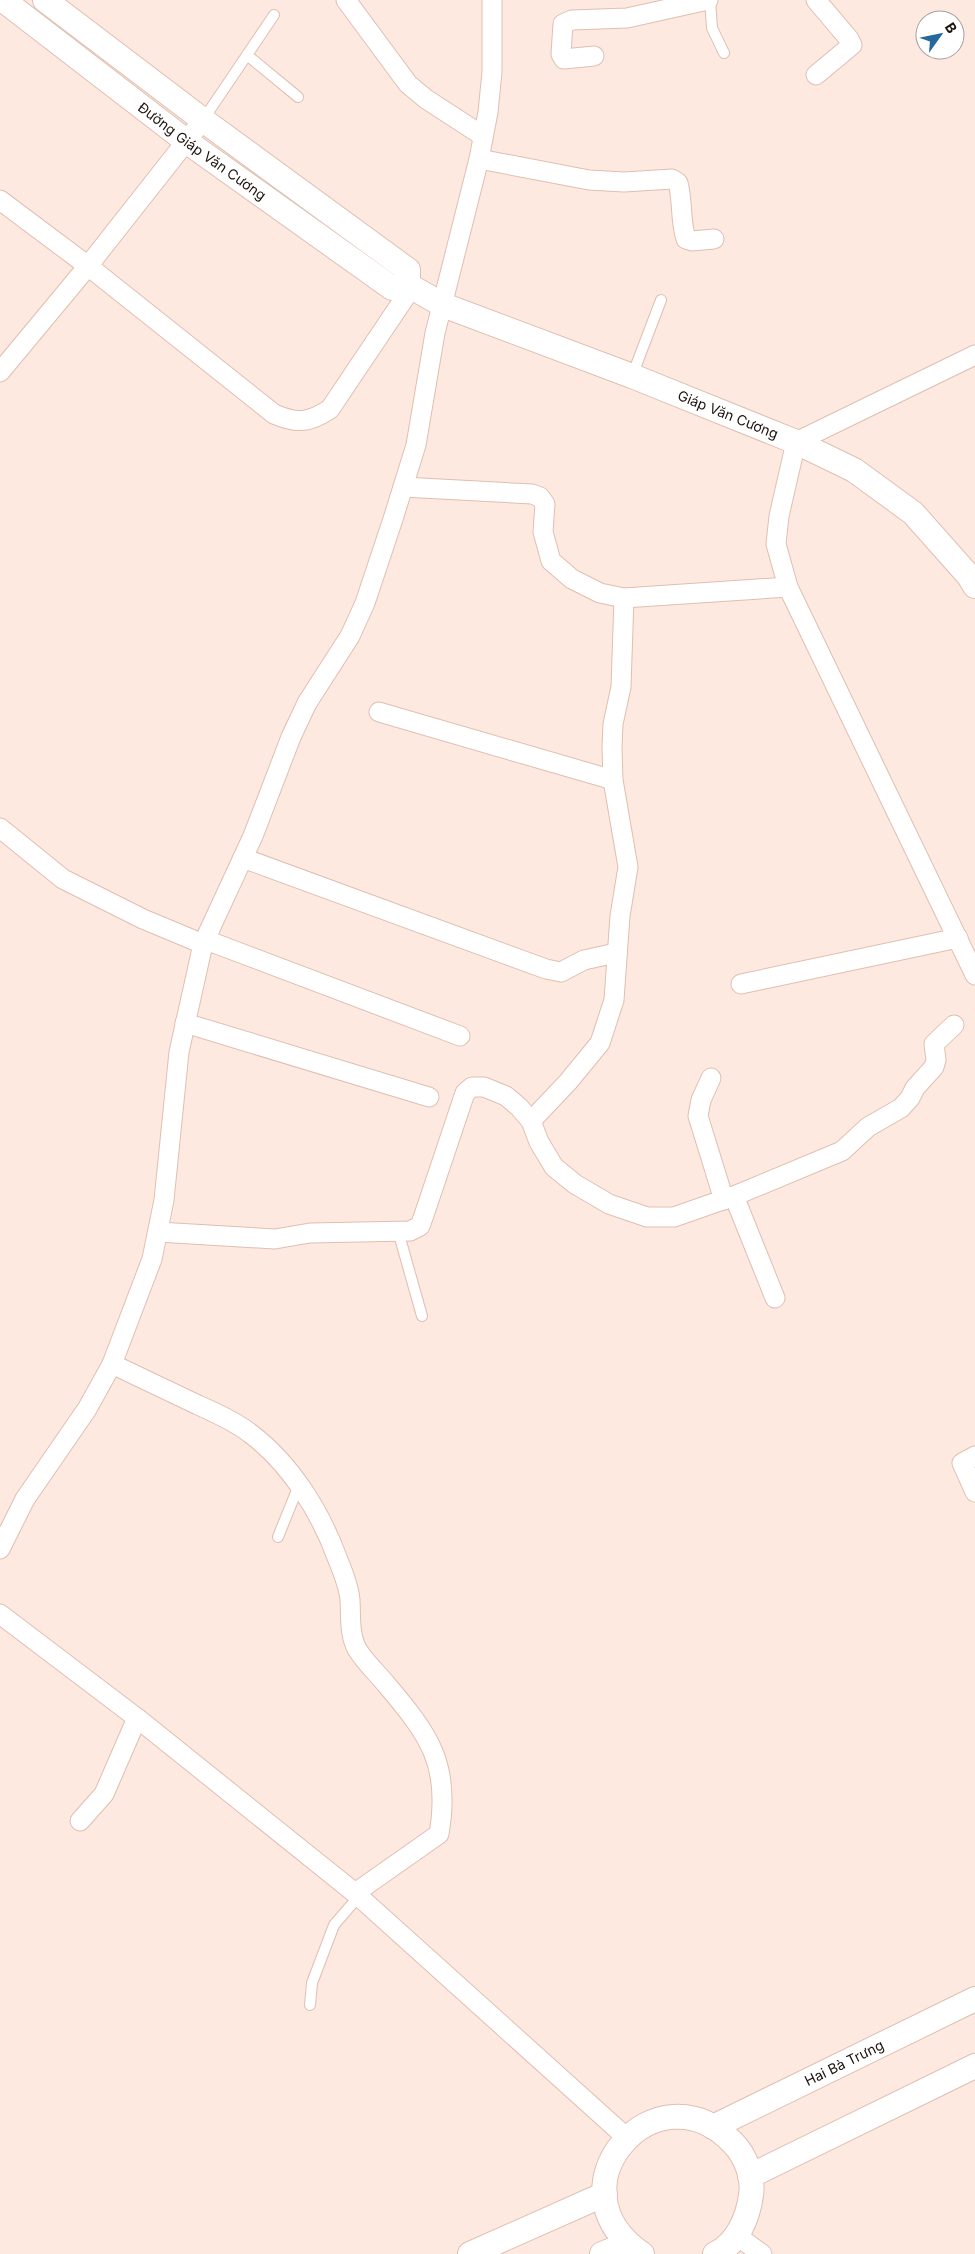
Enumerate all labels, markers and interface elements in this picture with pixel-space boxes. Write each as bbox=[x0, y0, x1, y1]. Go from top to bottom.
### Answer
north arrow bbox=[915, 10, 965, 60]
text: B bbox=[942, 19, 961, 36]
street label: Đường Giáp Văn Cương bbox=[135, 98, 270, 203]
street label: Giáp Văn Cương bbox=[675, 386, 781, 442]
street label: Hai Bà Trưng bbox=[802, 2036, 886, 2089]

